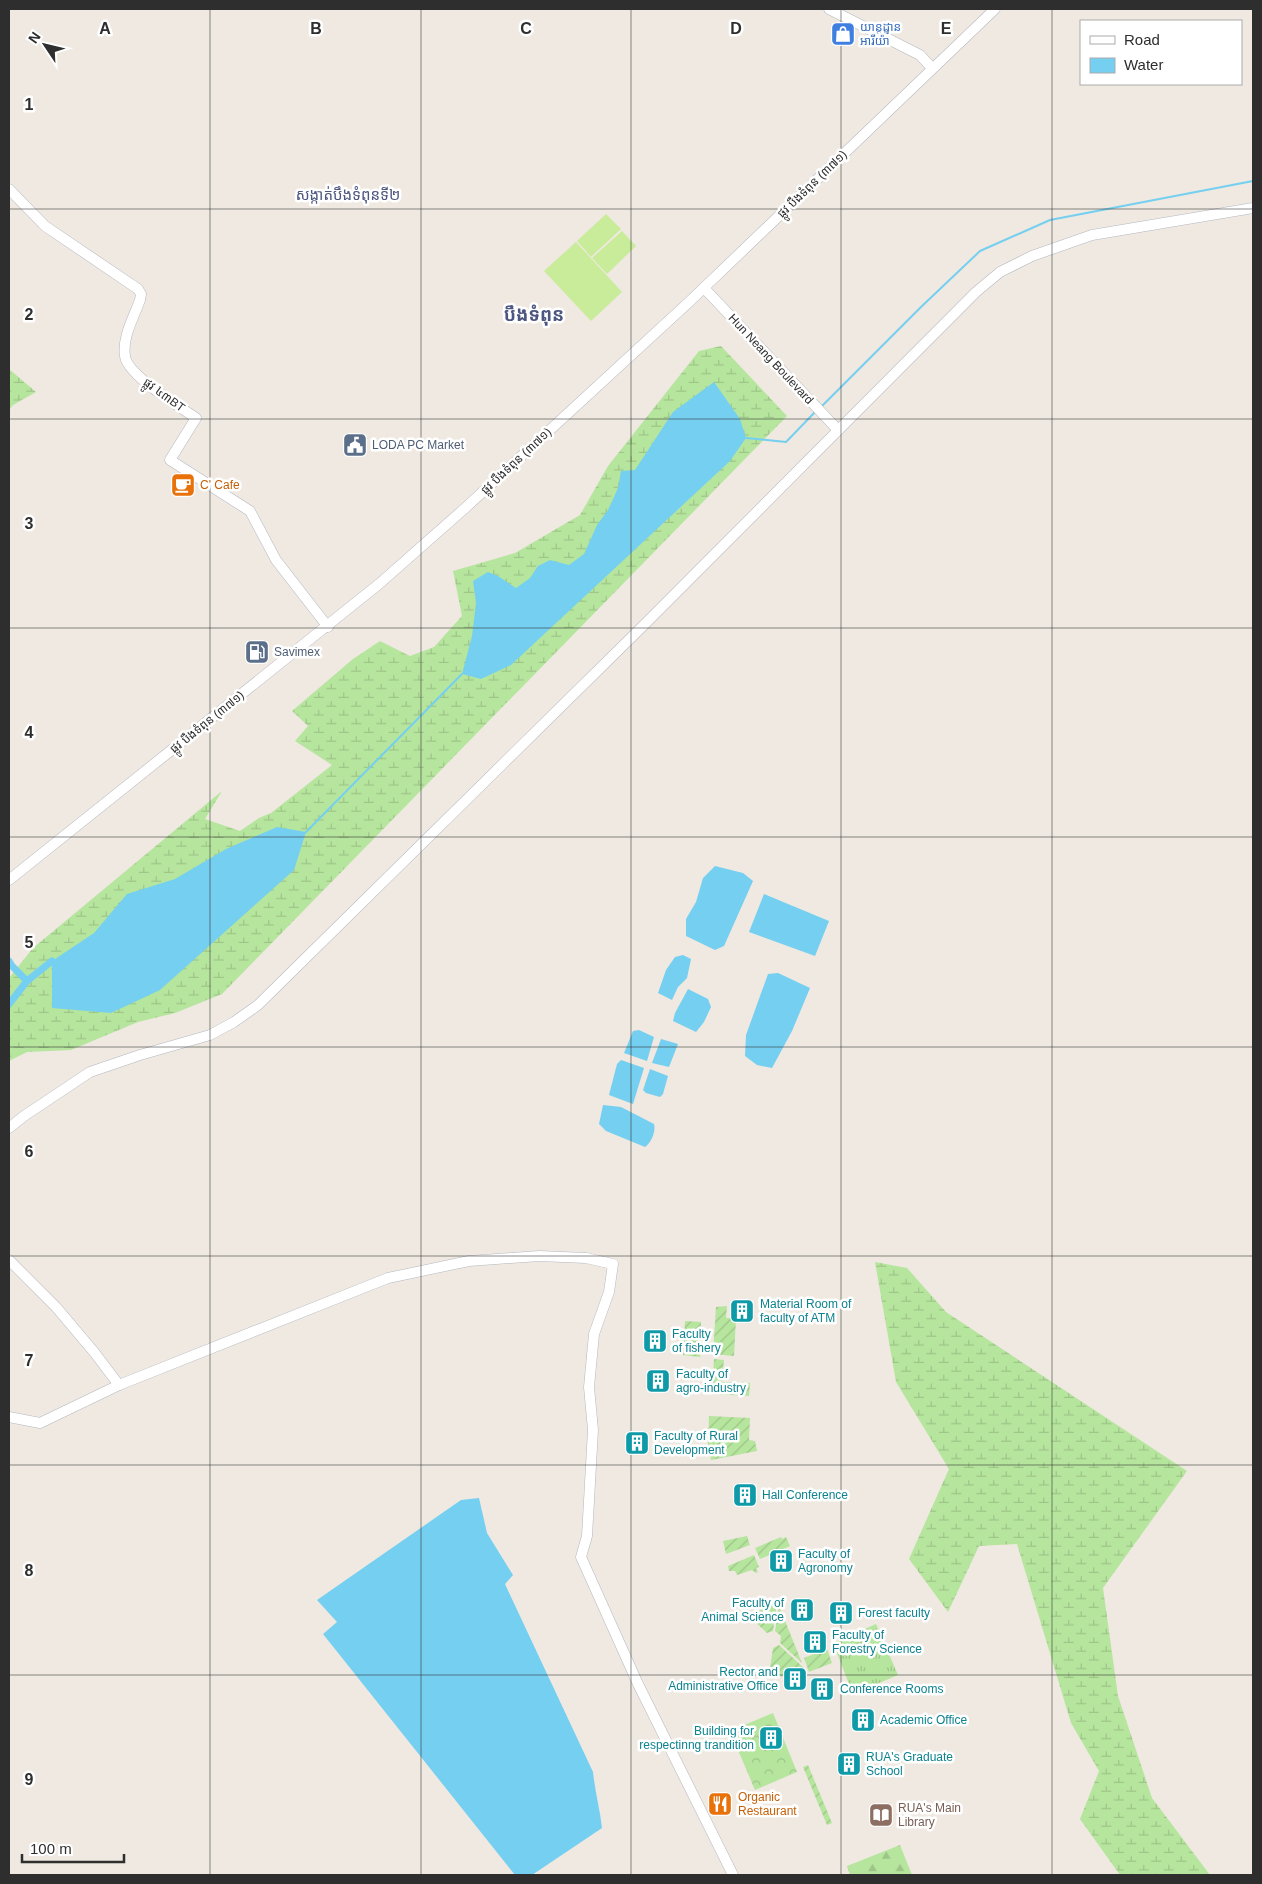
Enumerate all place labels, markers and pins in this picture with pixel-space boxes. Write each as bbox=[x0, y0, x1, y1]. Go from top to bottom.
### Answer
place label: យាន្ដដ្ឋាន អារីយ៉ា bbox=[860, 20, 901, 48]
shop icon: យាន្ដដ្ឋាន អារីយ៉ា bbox=[830, 21, 856, 47]
public building icon: LODA PC Market bbox=[342, 432, 368, 458]
place label: LODA PC Market bbox=[372, 438, 465, 452]
cafe icon: C' Cafe bbox=[170, 472, 196, 498]
place label: C' Cafe bbox=[200, 478, 240, 492]
fuel station icon: Savimex bbox=[244, 639, 270, 665]
place label: Savimex bbox=[274, 645, 320, 659]
place label: Material Room of faculty of ATM bbox=[760, 1297, 852, 1325]
building icon: Material Room of faculty of ATM bbox=[729, 1298, 755, 1324]
place label: Faculty of fishery bbox=[672, 1327, 721, 1355]
building icon: Faculty of fishery bbox=[642, 1328, 668, 1354]
place label: Faculty of agro-industry bbox=[676, 1367, 746, 1395]
building icon: Faculty of agro-industry bbox=[645, 1368, 671, 1394]
place label: Faculty of Rural Development bbox=[654, 1429, 738, 1457]
building icon: Faculty of Rural Development bbox=[624, 1430, 650, 1456]
building icon: Hall Conference bbox=[732, 1482, 758, 1508]
place label: Hall Conference bbox=[762, 1488, 848, 1502]
place label: Faculty of Agronomy bbox=[798, 1547, 853, 1575]
building icon: Faculty of Agronomy bbox=[768, 1548, 794, 1574]
place label: Faculty of Animal Science bbox=[701, 1596, 785, 1624]
building icon: Faculty of Animal Science bbox=[789, 1597, 815, 1623]
building icon: Forest faculty bbox=[828, 1600, 854, 1626]
place label: Forest faculty bbox=[858, 1606, 930, 1620]
place label: Faculty of Forestry Science bbox=[832, 1628, 922, 1656]
building icon: Faculty of Forestry Science bbox=[802, 1629, 828, 1655]
place label: Rector and Administrative Office bbox=[668, 1665, 778, 1693]
building icon: Rector and Administrative Office bbox=[782, 1666, 808, 1692]
building icon: Conference Rooms bbox=[809, 1676, 835, 1702]
place label: Conference Rooms bbox=[840, 1682, 943, 1696]
building icon: Academic Office bbox=[850, 1707, 876, 1733]
place label: Academic Office bbox=[880, 1713, 967, 1727]
place label: Building for respectinng trandition bbox=[639, 1724, 754, 1752]
building icon: Building for respectinng trandition bbox=[758, 1725, 784, 1751]
place label: RUA's Graduate School bbox=[866, 1750, 953, 1778]
building icon: RUA's Graduate School bbox=[836, 1751, 862, 1777]
place label: Organic Restaurant bbox=[738, 1790, 797, 1818]
restaurant icon: Organic Restaurant bbox=[707, 1791, 733, 1817]
place label: RUA's Main Library bbox=[898, 1801, 961, 1829]
library icon: RUA's Main Library bbox=[868, 1802, 894, 1828]

